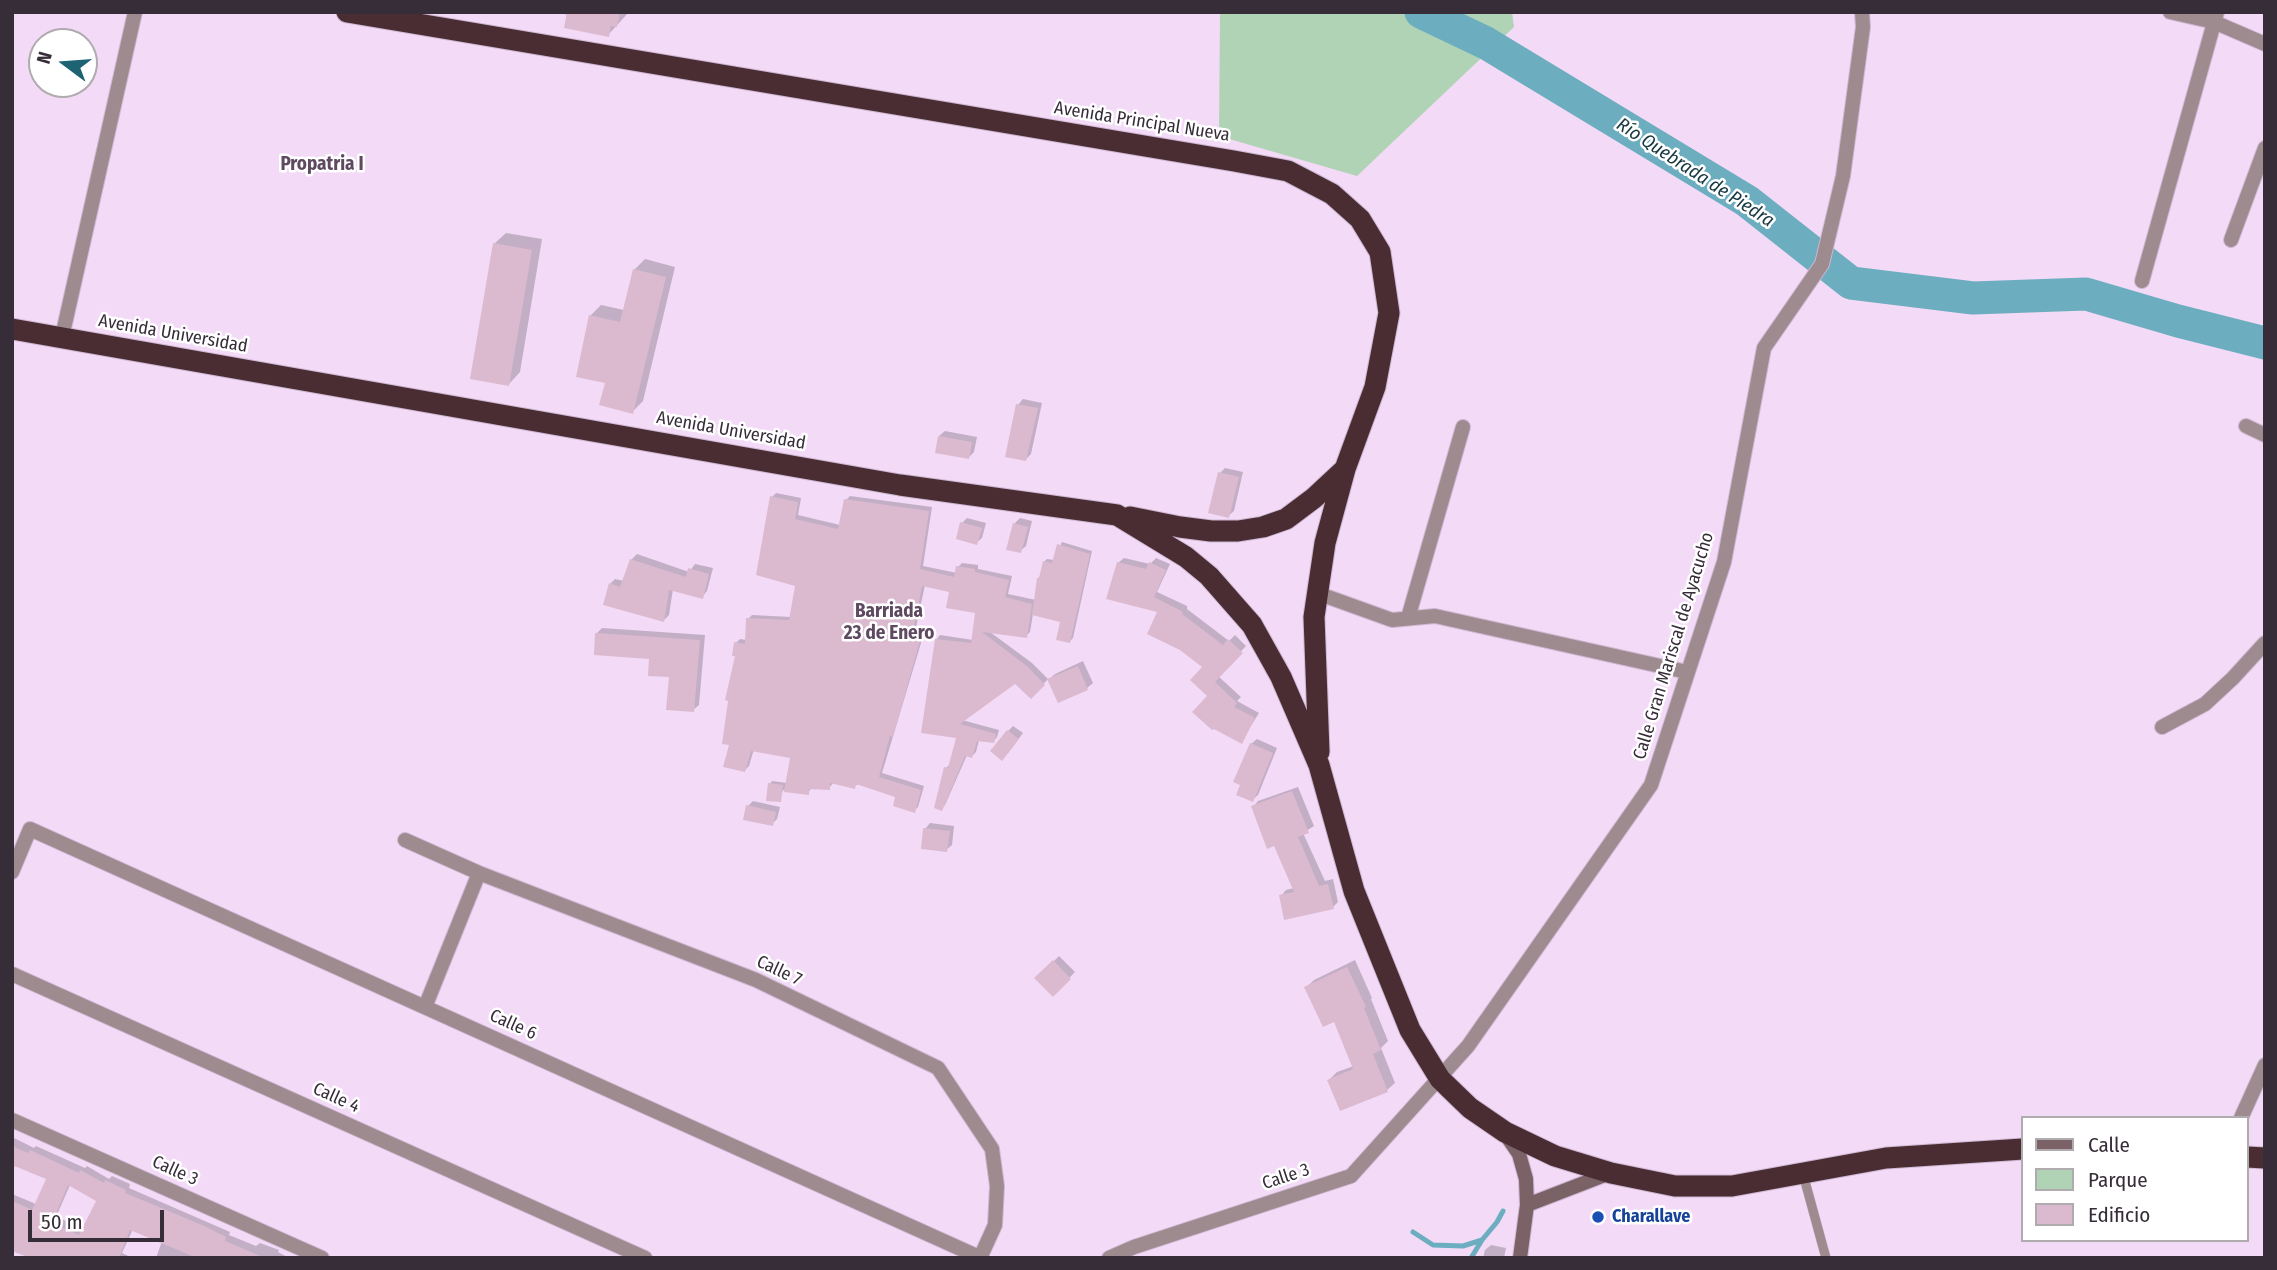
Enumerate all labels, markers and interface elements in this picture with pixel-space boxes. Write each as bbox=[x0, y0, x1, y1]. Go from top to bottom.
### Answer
north arrow bbox=[28, 28, 98, 98]
text: N bbox=[32, 49, 57, 66]
street label: Avenida Principal Nueva bbox=[1053, 97, 1231, 147]
water label: Río Quebrada de Piedra bbox=[1612, 114, 1778, 232]
district label: Propatria I bbox=[280, 154, 364, 176]
street label: Avenida Universidad bbox=[97, 310, 249, 358]
street label: Avenida Universidad bbox=[655, 407, 807, 455]
street label: Calle Gran Mariscal de Ayacucho bbox=[1629, 530, 1719, 762]
district label: Barriada 23 de Enero bbox=[844, 601, 934, 645]
street label: Calle 7 bbox=[753, 951, 805, 991]
street label: Calle 6 bbox=[486, 1005, 540, 1045]
street label: Calle 4 bbox=[309, 1078, 363, 1118]
legend bbox=[2022, 1116, 2249, 1242]
text: Calle bbox=[2088, 1132, 2130, 1158]
street label: Calle 3 bbox=[149, 1151, 201, 1191]
street label: Calle 3 bbox=[1260, 1159, 1312, 1195]
text: Parque bbox=[2088, 1167, 2148, 1193]
scale bar bbox=[32, 1196, 168, 1240]
text: Edificio bbox=[2088, 1202, 2150, 1228]
place label: Charallave bbox=[1612, 1206, 1690, 1228]
text: 50 m bbox=[41, 1209, 83, 1235]
marker: Charallave bbox=[1590, 1209, 1606, 1225]

